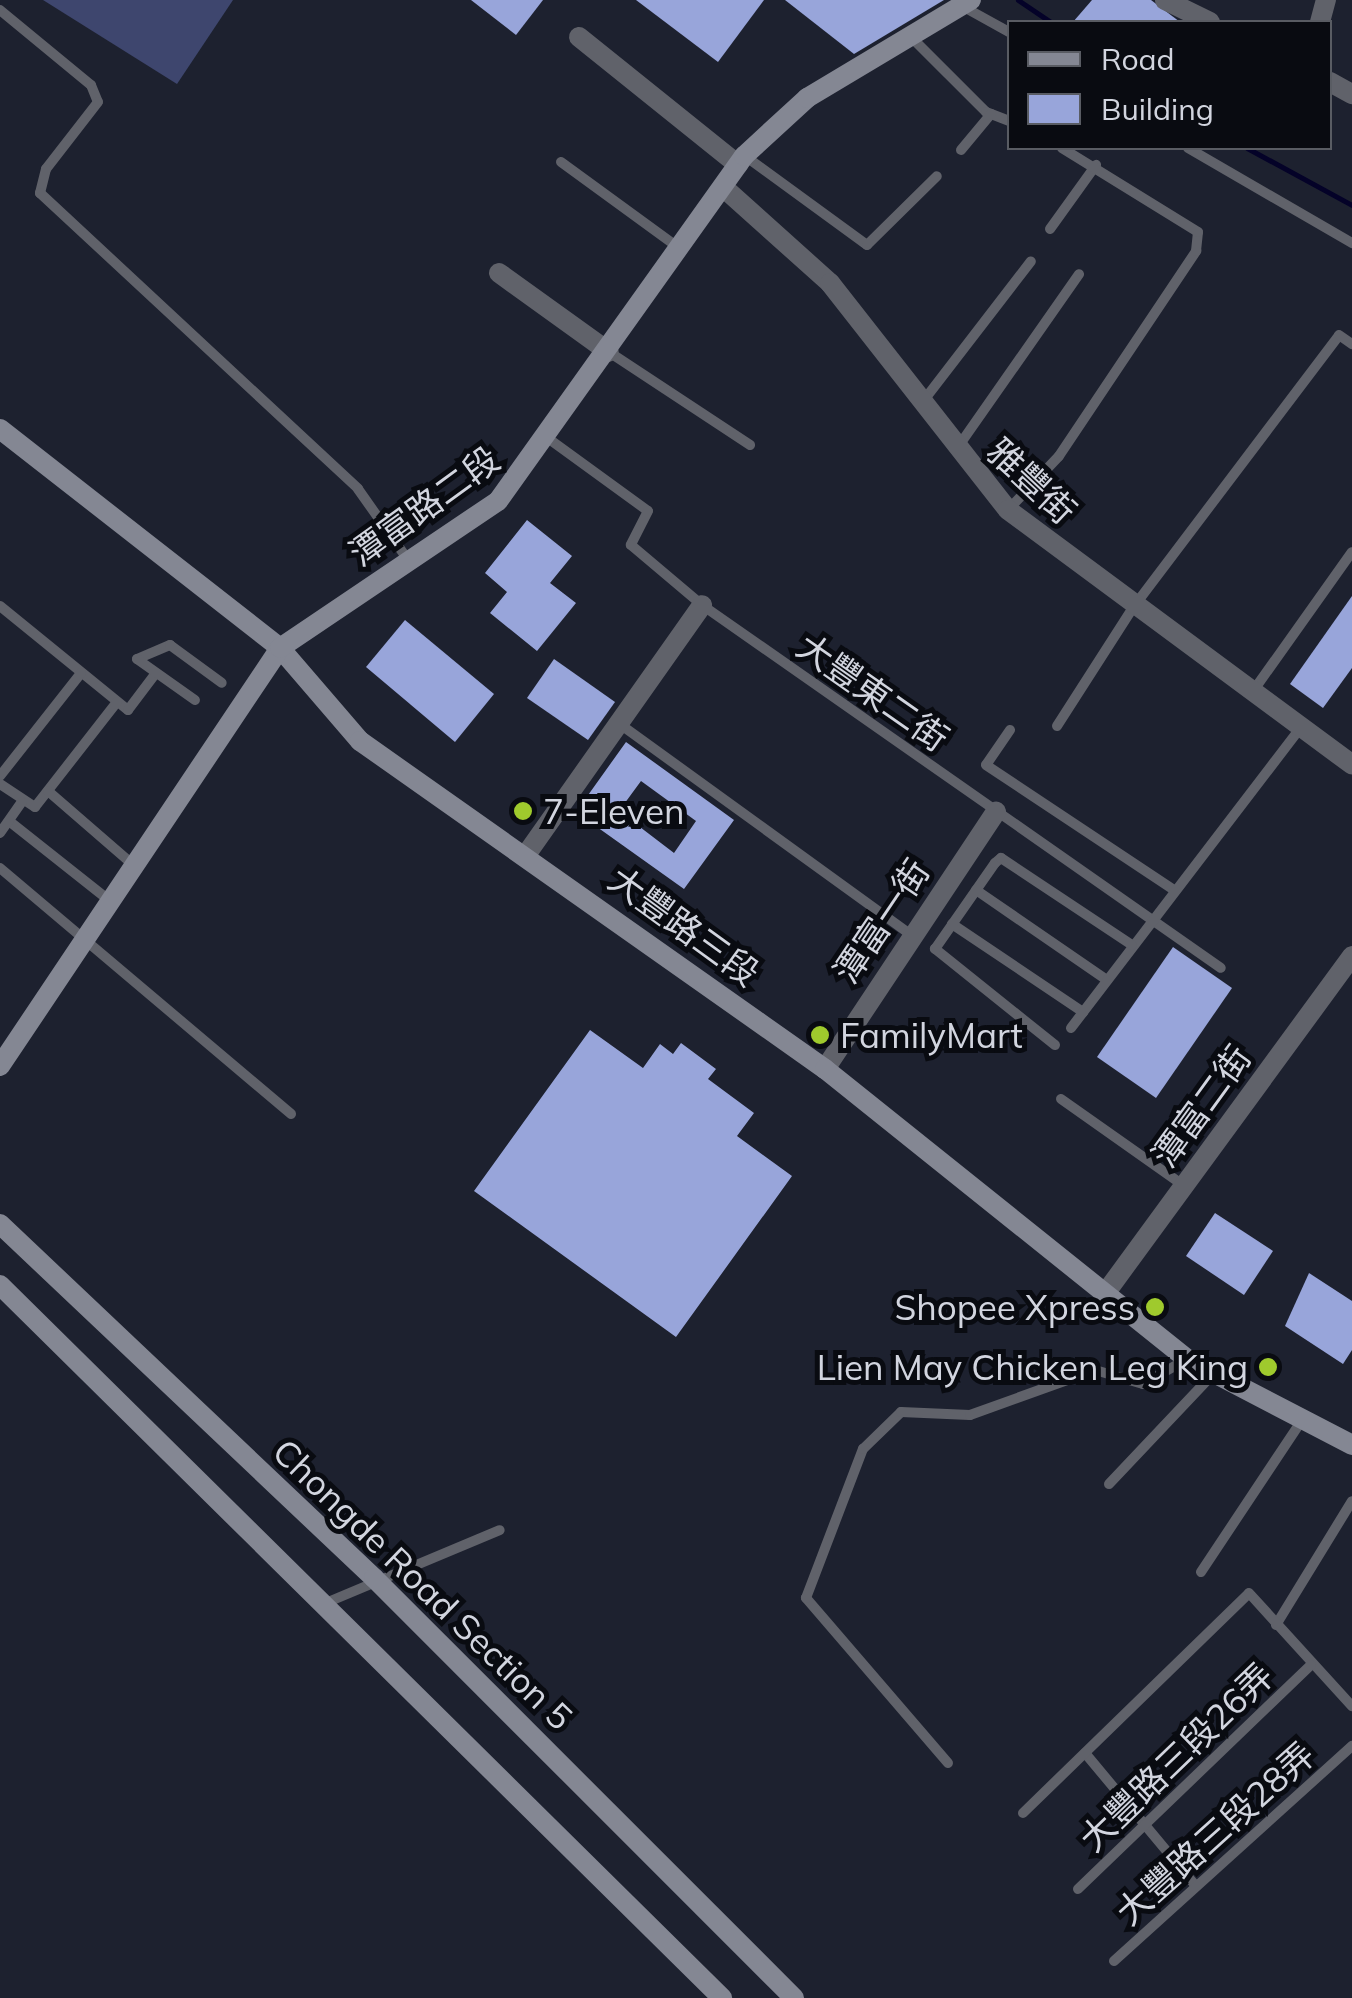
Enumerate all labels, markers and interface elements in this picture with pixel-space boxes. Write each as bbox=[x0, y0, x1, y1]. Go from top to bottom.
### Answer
legend bbox=[1007, 20, 1332, 150]
text: Road bbox=[1101, 40, 1175, 78]
text: Building bbox=[1101, 90, 1214, 128]
street label: 雅豐街 bbox=[979, 430, 1085, 532]
street label: 潭富路二段 bbox=[341, 438, 507, 574]
street label: 大豐東二街 bbox=[789, 625, 957, 759]
place label: 7-Eleven bbox=[543, 790, 685, 832]
marker: 7-Eleven bbox=[512, 800, 534, 822]
street label: 潭富一街 bbox=[824, 851, 938, 991]
street label: 大豐路三段 bbox=[601, 858, 767, 994]
place label: FamilyMart bbox=[840, 1014, 1023, 1056]
marker: FamilyMart bbox=[809, 1024, 831, 1046]
street label: 潭富二街 bbox=[1143, 1037, 1259, 1175]
place label: Shopee Xpress bbox=[894, 1286, 1135, 1328]
marker: Shopee Xpress bbox=[1144, 1296, 1166, 1318]
place label: Lien May Chicken Leg King bbox=[817, 1346, 1248, 1388]
marker: Lien May Chicken Leg King bbox=[1257, 1356, 1279, 1378]
street label: Chongde Road Section 5 bbox=[265, 1430, 581, 1738]
street label: 大豐路三段26弄 bbox=[1071, 1654, 1281, 1860]
street label: 大豐路三段28弄 bbox=[1107, 1733, 1323, 1933]

